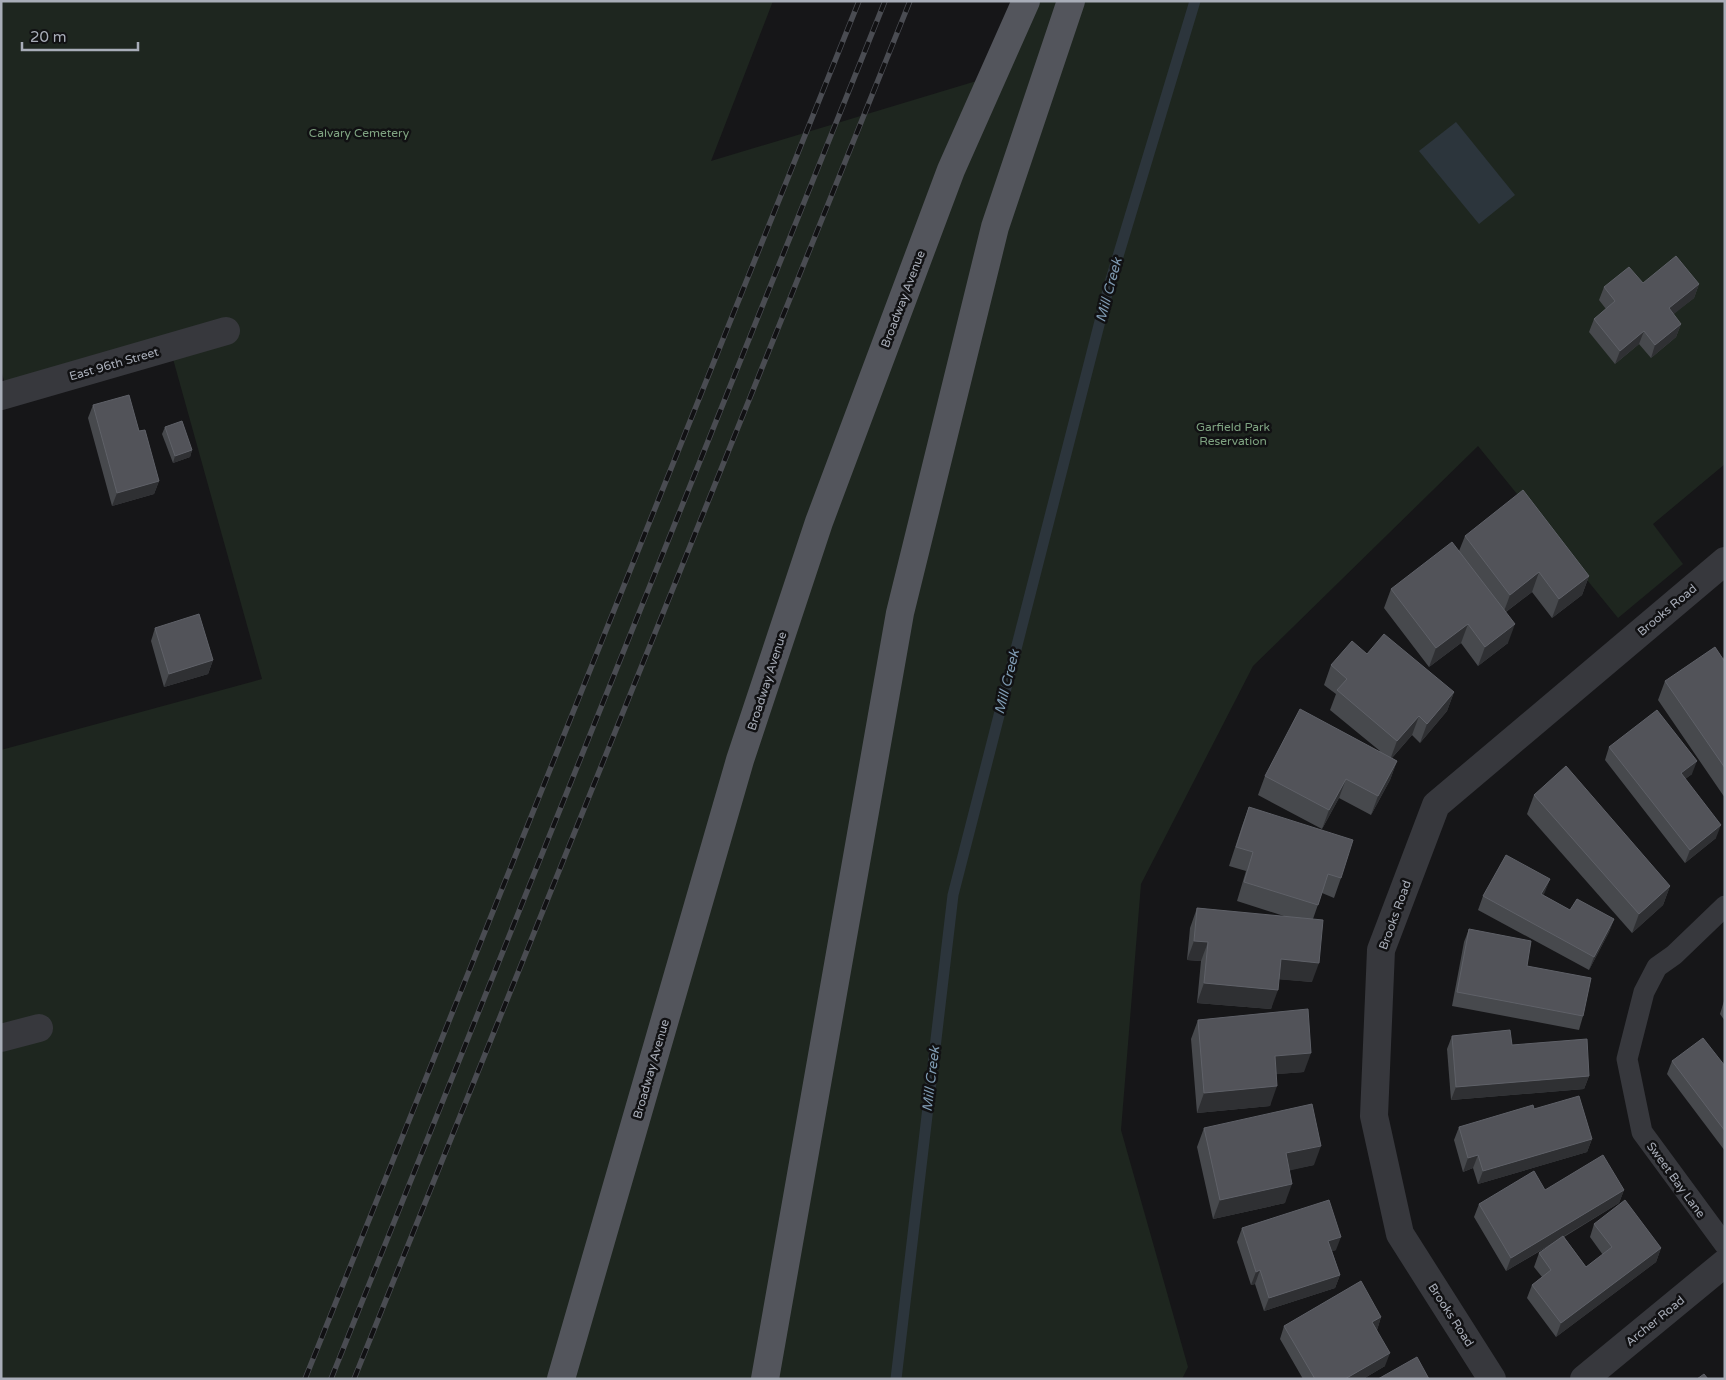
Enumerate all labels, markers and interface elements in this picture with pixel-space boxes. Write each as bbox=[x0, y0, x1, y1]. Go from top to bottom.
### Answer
scale bar bbox=[22, 20, 139, 52]
text: 20 m bbox=[30, 28, 67, 46]
park label: Calvary Cemetery bbox=[309, 126, 410, 140]
street label: Broadway Avenue bbox=[878, 248, 928, 350]
water label: Mill Creek bbox=[1092, 255, 1126, 324]
street label: East 96th Street bbox=[68, 344, 161, 383]
park label: Garfield Park Reservation bbox=[1196, 420, 1271, 448]
street label: Brooks Road bbox=[1635, 581, 1699, 639]
street label: Broadway Avenue bbox=[744, 630, 790, 732]
water label: Mill Creek bbox=[991, 647, 1024, 716]
street label: Brooks Road bbox=[1376, 878, 1414, 952]
street label: Broadway Avenue bbox=[630, 1017, 672, 1120]
water label: Mill Creek bbox=[919, 1044, 944, 1113]
street label: Sweet Bay Lane bbox=[1644, 1139, 1708, 1221]
street label: Brooks Road bbox=[1425, 1281, 1477, 1349]
street label: Archer Road bbox=[1623, 1293, 1687, 1349]

